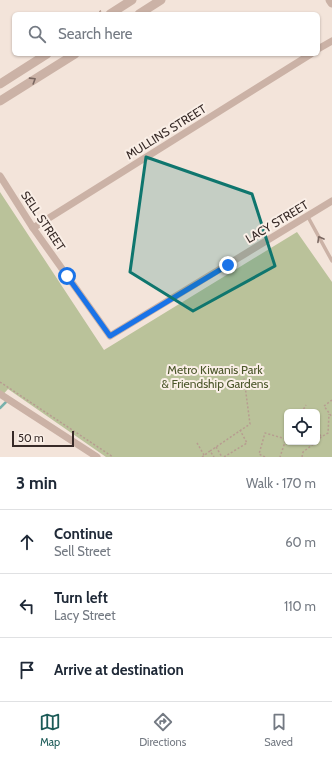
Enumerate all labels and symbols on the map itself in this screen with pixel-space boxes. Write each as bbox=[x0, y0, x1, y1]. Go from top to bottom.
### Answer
one-way arrow bbox=[29, 78, 36, 85]
street label: MULLINS STREET bbox=[123, 101, 209, 162]
street label: SELL STREET bbox=[18, 188, 69, 254]
street label: LACY STREET bbox=[243, 197, 311, 246]
one-way arrow bbox=[317, 236, 324, 243]
route end bbox=[219, 256, 237, 274]
route start bbox=[58, 267, 76, 285]
park label: Metro Kiwanis Park & Friendship Gardens bbox=[162, 362, 269, 391]
scale bar bbox=[12, 429, 74, 448]

